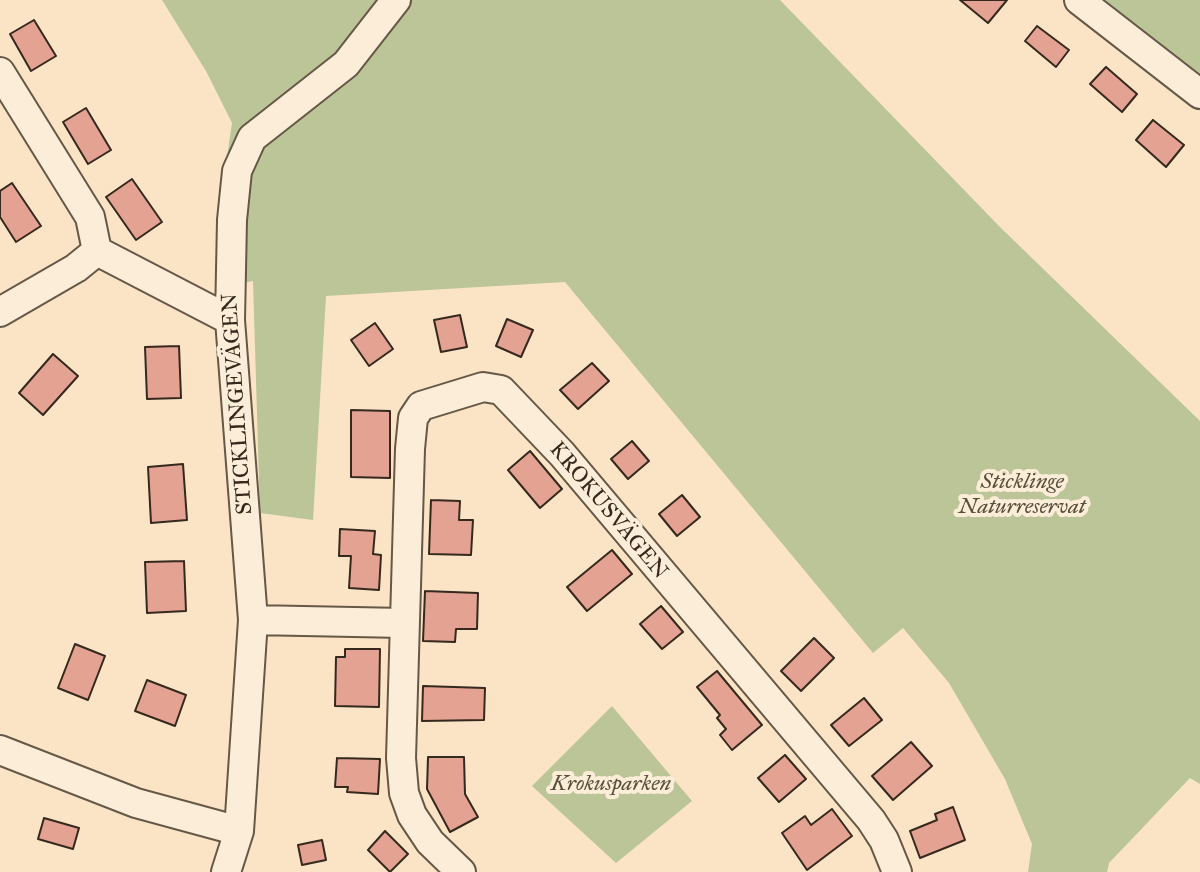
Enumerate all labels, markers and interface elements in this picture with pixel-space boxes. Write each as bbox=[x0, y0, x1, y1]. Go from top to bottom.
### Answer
street label: STICKLINGEVÄGEN bbox=[217, 292, 259, 516]
street label: KROKUSVÄGEN bbox=[543, 437, 673, 585]
park label: Sticklinge Naturreservat bbox=[959, 470, 1085, 522]
park label: Krokusparken bbox=[551, 772, 671, 798]

